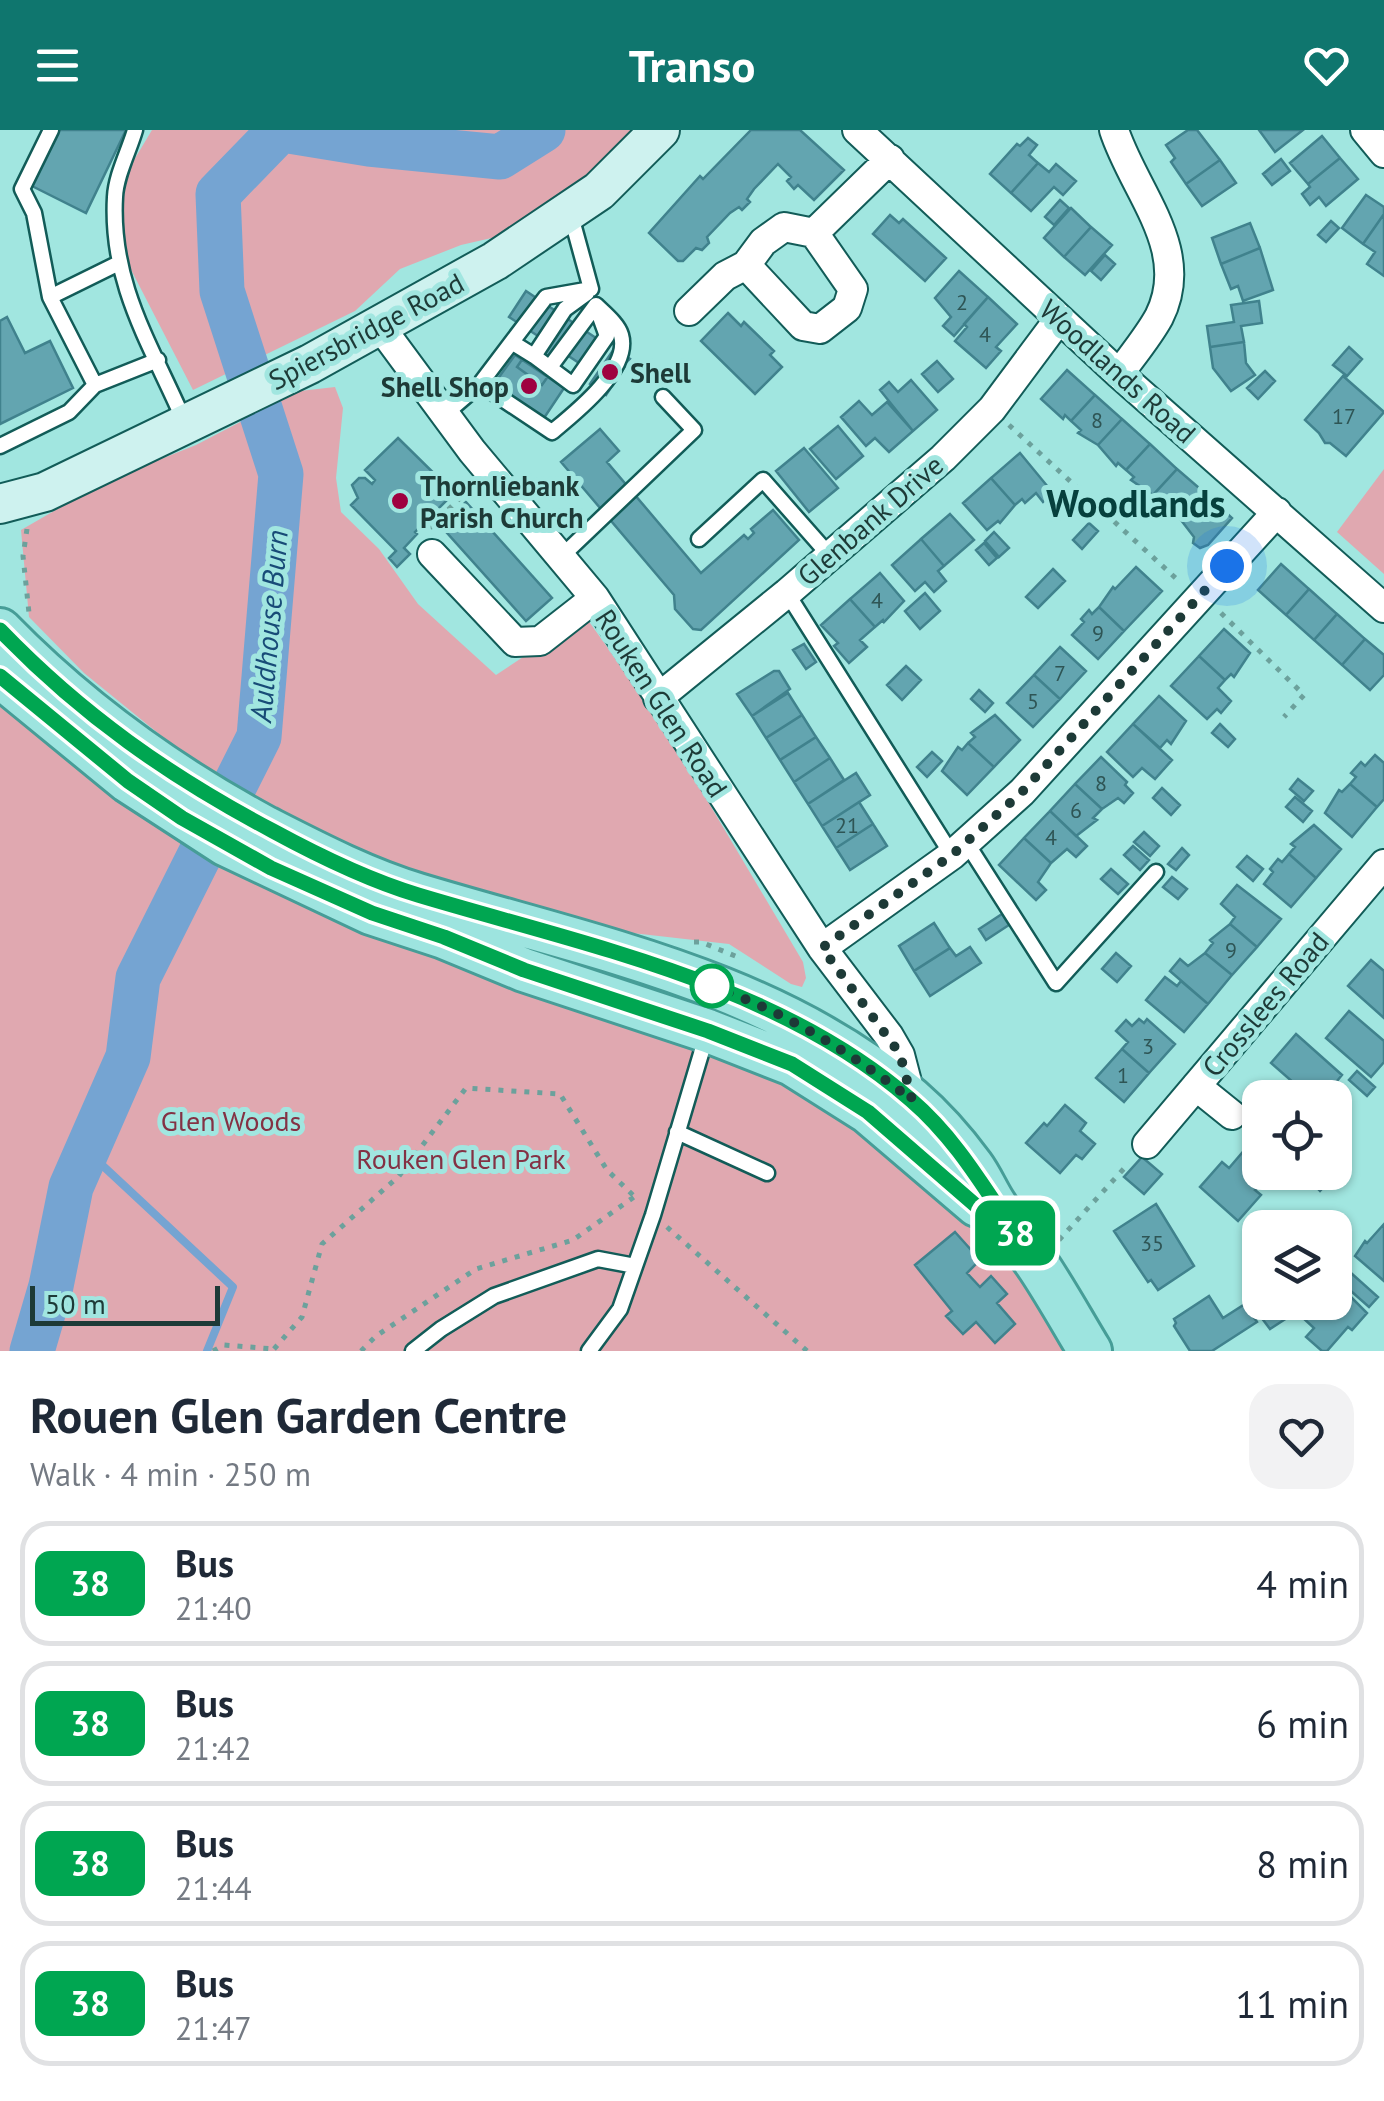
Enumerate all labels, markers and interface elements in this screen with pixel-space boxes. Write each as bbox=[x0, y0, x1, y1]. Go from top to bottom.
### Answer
text: Transo bbox=[629, 36, 755, 94]
icon: menu bbox=[30, 38, 85, 93]
icon: heart bbox=[1299, 38, 1354, 93]
street label: Spiersbridge Road bbox=[262, 264, 470, 398]
house number: 2 bbox=[956, 288, 968, 316]
street label: Woodlands Road bbox=[1032, 291, 1204, 451]
house number: 4 bbox=[979, 320, 991, 348]
place label: Shell bbox=[630, 354, 692, 391]
marker: Shell bbox=[599, 361, 621, 383]
place label: Shell Shop bbox=[381, 368, 509, 405]
marker: Shell Shop bbox=[518, 375, 540, 397]
house number: 17 bbox=[1332, 402, 1356, 430]
house number: 8 bbox=[1091, 406, 1103, 434]
street label: Glenbank Drive bbox=[789, 446, 951, 594]
place label: Thornliebank Parish Church bbox=[420, 467, 583, 536]
district label: Woodlands bbox=[1046, 478, 1226, 527]
marker: Thornliebank Parish Church bbox=[389, 490, 411, 512]
water label: Auldhouse Burn bbox=[240, 528, 296, 725]
your location bbox=[1202, 541, 1252, 591]
house number: 4 bbox=[871, 586, 883, 614]
street label: Rouken Glen Road bbox=[587, 602, 737, 804]
house number: 9 bbox=[1092, 619, 1104, 647]
house number: 7 bbox=[1054, 659, 1066, 687]
house number: 5 bbox=[1027, 687, 1039, 715]
house number: 8 bbox=[1095, 769, 1107, 797]
house number: 6 bbox=[1070, 796, 1082, 824]
house number: 21 bbox=[835, 811, 859, 839]
house number: 4 bbox=[1045, 823, 1057, 851]
street label: Crosslees Road bbox=[1193, 924, 1337, 1084]
house number: 9 bbox=[1225, 936, 1237, 964]
unlabelled marker bbox=[691, 965, 733, 1007]
house number: 3 bbox=[1142, 1032, 1154, 1060]
house number: 1 bbox=[1117, 1061, 1129, 1089]
map controls bbox=[1242, 1080, 1352, 1320]
button: locate bbox=[1242, 1080, 1352, 1190]
park label: Glen Woods bbox=[161, 1102, 301, 1139]
park label: Rouken Glen Park bbox=[356, 1140, 566, 1177]
line badge: 38 bbox=[970, 1200, 1060, 1266]
text: 38 bbox=[995, 1210, 1035, 1256]
button: layers bbox=[1242, 1210, 1352, 1320]
house number: 35 bbox=[1140, 1229, 1164, 1257]
scale bar bbox=[30, 1281, 220, 1326]
text: 50 m bbox=[45, 1285, 106, 1322]
text: Rouen Glen Garden Centre bbox=[30, 1384, 567, 1446]
button: heart bbox=[1249, 1384, 1354, 1489]
text: Walk · 4 min · 250 m bbox=[30, 1453, 311, 1495]
text: Bus bbox=[175, 1538, 234, 1587]
text: 4 min bbox=[1256, 1559, 1349, 1608]
text: 38 bbox=[70, 1560, 110, 1606]
text: 21:40 bbox=[175, 1587, 252, 1629]
text: Bus bbox=[175, 1678, 234, 1727]
text: 6 min bbox=[1256, 1699, 1349, 1748]
text: 38 bbox=[70, 1700, 110, 1746]
text: 21:42 bbox=[175, 1727, 252, 1769]
text: Bus bbox=[175, 1818, 234, 1867]
text: 8 min bbox=[1256, 1839, 1349, 1888]
text: 38 bbox=[70, 1840, 110, 1886]
text: 21:44 bbox=[175, 1867, 252, 1909]
text: Bus bbox=[175, 1958, 234, 2007]
text: 11 min bbox=[1236, 1979, 1349, 2028]
text: 38 bbox=[70, 1980, 110, 2026]
text: 21:47 bbox=[175, 2007, 252, 2049]

